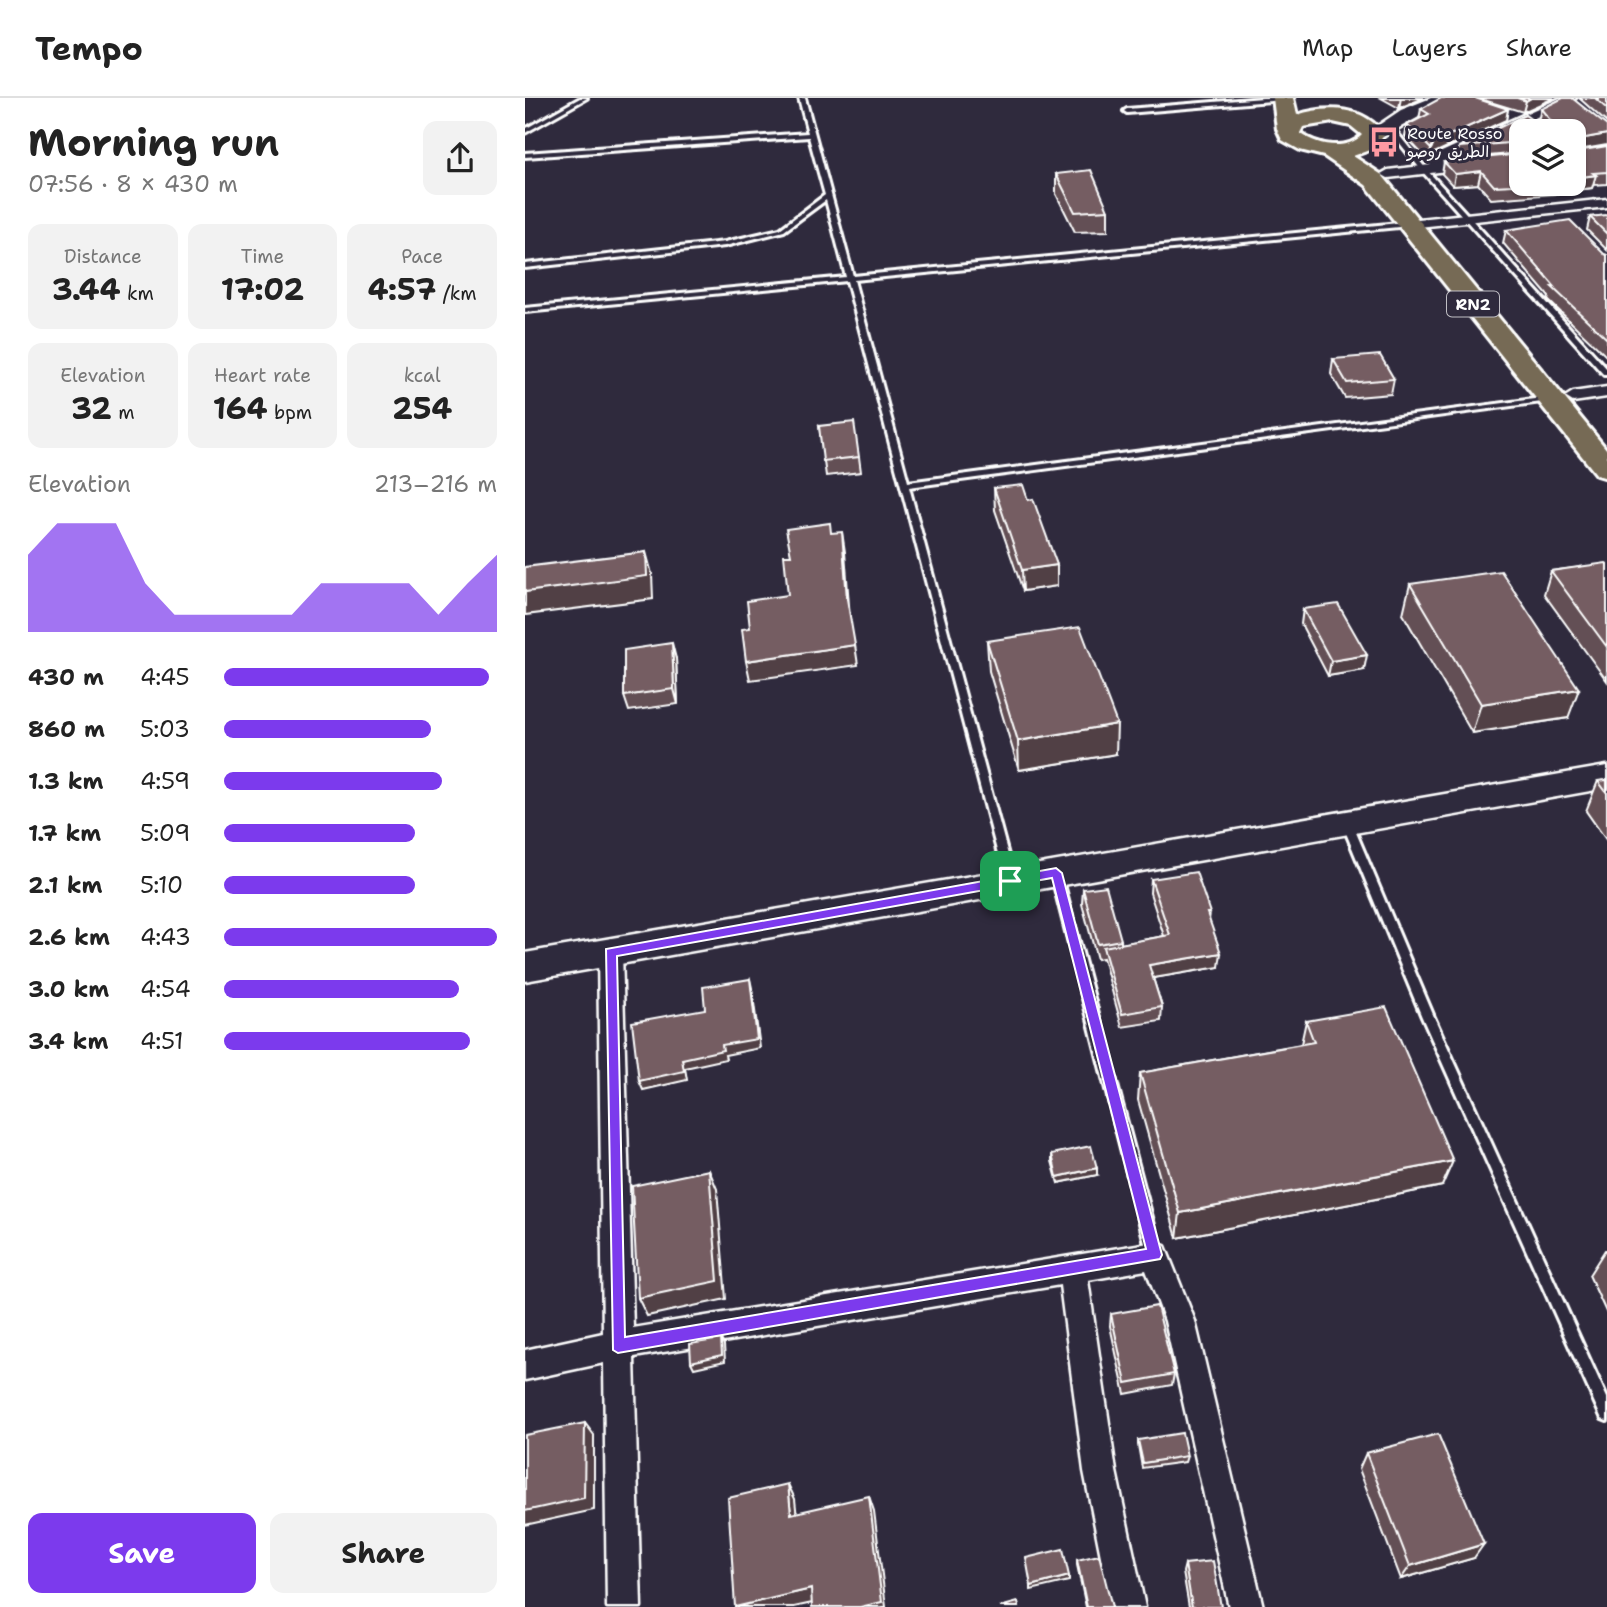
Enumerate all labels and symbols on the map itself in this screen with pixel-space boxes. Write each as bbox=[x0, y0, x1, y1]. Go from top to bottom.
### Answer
place label: Route Rosso الطريق روصو bbox=[1405, 123, 1502, 162]
bus stop icon: Route Rosso الطريق روصو bbox=[1367, 125, 1401, 159]
road number: RN2 bbox=[1447, 292, 1499, 316]
pin bbox=[980, 851, 1040, 911]

